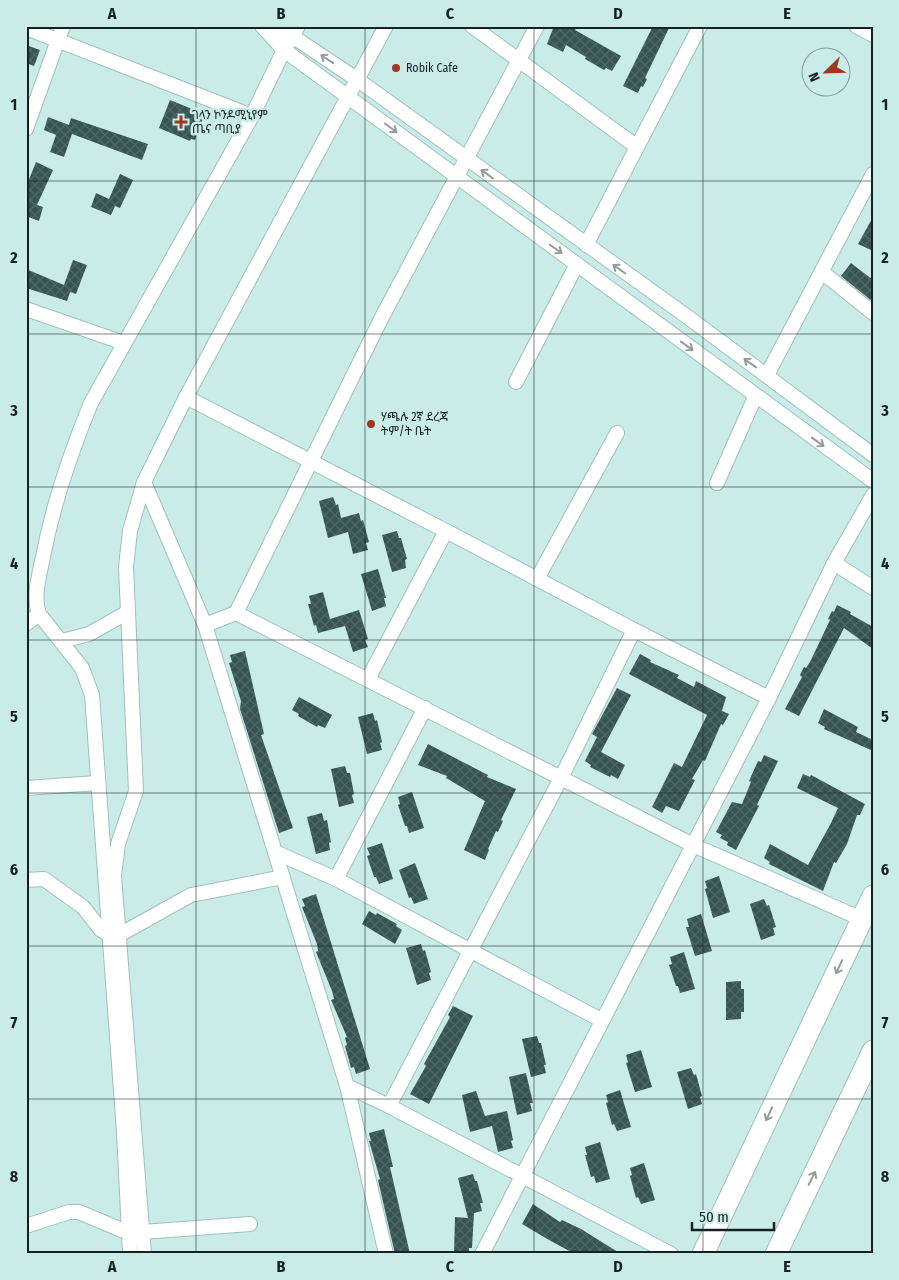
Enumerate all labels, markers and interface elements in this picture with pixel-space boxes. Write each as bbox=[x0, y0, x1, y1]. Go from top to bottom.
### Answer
text: A bbox=[107, 4, 117, 23]
text: B bbox=[277, 4, 286, 23]
text: C bbox=[446, 4, 455, 23]
text: D bbox=[613, 4, 623, 23]
text: E bbox=[783, 4, 791, 23]
north arrow bbox=[802, 48, 852, 98]
one-way arrow bbox=[320, 54, 334, 64]
place label: Robik Cafe bbox=[406, 61, 458, 75]
marker: Robik Cafe bbox=[390, 62, 402, 74]
text: N bbox=[805, 70, 824, 84]
text: 1 bbox=[11, 95, 17, 114]
text: 1 bbox=[882, 95, 888, 114]
place label: ገላን ኮንዶሚኒየም ጤና ጣቢያ bbox=[192, 108, 268, 136]
marker: ገላን ኮንዶሚኒየም ጤና ጣቢያ bbox=[174, 115, 188, 129]
one-way arrow bbox=[384, 122, 397, 133]
one-way arrow bbox=[480, 169, 494, 179]
one-way arrow bbox=[549, 244, 563, 254]
text: 2 bbox=[9, 248, 18, 267]
text: 2 bbox=[880, 248, 889, 267]
one-way arrow bbox=[612, 264, 626, 274]
one-way arrow bbox=[680, 341, 694, 351]
one-way arrow bbox=[743, 358, 757, 368]
text: 3 bbox=[9, 401, 18, 420]
text: 3 bbox=[880, 401, 889, 420]
place label: ሃጫሉ 2ኛ ደረጃ ትም/ት ቤት bbox=[381, 410, 448, 438]
marker: ሃጫሉ 2ኛ ደረጃ ትም/ት ቤት bbox=[365, 418, 377, 430]
one-way arrow bbox=[811, 437, 825, 447]
text: 4 bbox=[10, 554, 18, 573]
text: 4 bbox=[881, 554, 889, 573]
text: 5 bbox=[10, 707, 18, 726]
text: 5 bbox=[881, 707, 889, 726]
text: 6 bbox=[10, 860, 18, 879]
text: 6 bbox=[881, 860, 889, 879]
one-way arrow bbox=[834, 959, 843, 974]
text: 7 bbox=[11, 1013, 18, 1032]
text: 7 bbox=[882, 1013, 889, 1032]
one-way arrow bbox=[764, 1106, 773, 1121]
text: 8 bbox=[10, 1167, 19, 1186]
text: 8 bbox=[881, 1167, 890, 1186]
one-way arrow bbox=[808, 1171, 817, 1186]
scale bar bbox=[692, 1200, 774, 1232]
text: 50 m bbox=[699, 1208, 729, 1226]
text: A bbox=[107, 1257, 117, 1276]
text: B bbox=[277, 1257, 286, 1276]
text: C bbox=[446, 1257, 455, 1276]
text: D bbox=[613, 1257, 623, 1276]
text: E bbox=[783, 1257, 791, 1276]

